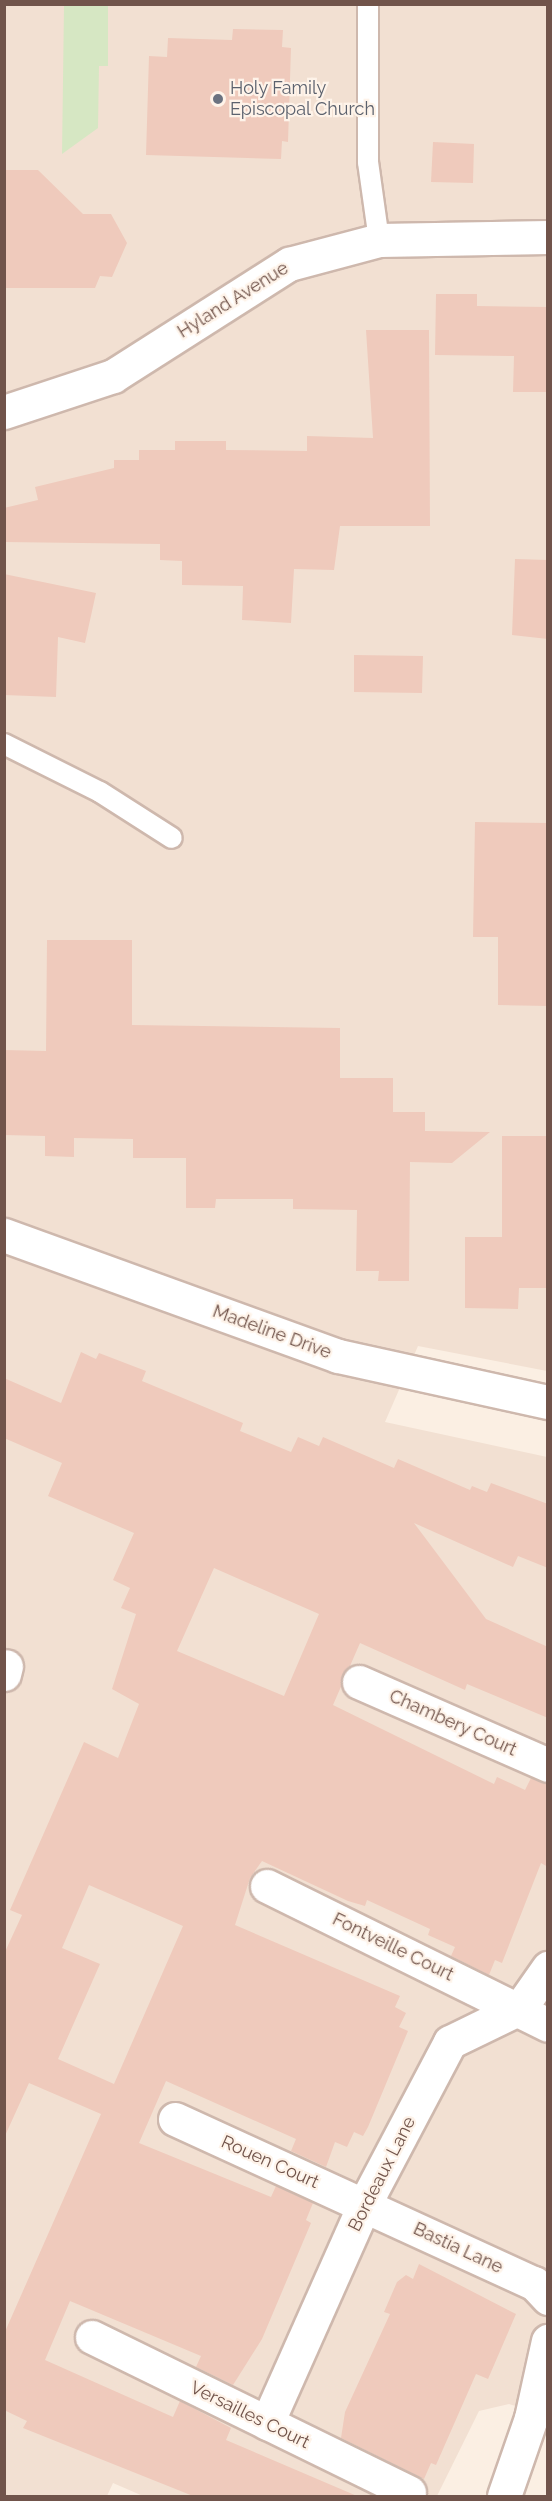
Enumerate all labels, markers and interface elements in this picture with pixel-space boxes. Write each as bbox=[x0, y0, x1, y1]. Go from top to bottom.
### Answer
place label: Holy Family Episcopal Church bbox=[230, 78, 375, 121]
marker: Holy Family Episcopal Church bbox=[211, 92, 225, 106]
street label: Hyland Avenue bbox=[173, 257, 293, 343]
street label: Madeline Drive bbox=[210, 1301, 334, 1363]
street label: Chambery Court bbox=[386, 1685, 520, 1761]
street label: Fontveille Court bbox=[329, 1908, 457, 1986]
street label: Bordeaux Lane bbox=[344, 2113, 420, 2235]
street label: Rouen Court bbox=[218, 2131, 322, 2193]
street label: Bastia Lane bbox=[410, 2218, 506, 2278]
street label: Versailles Court bbox=[187, 2377, 313, 2453]

